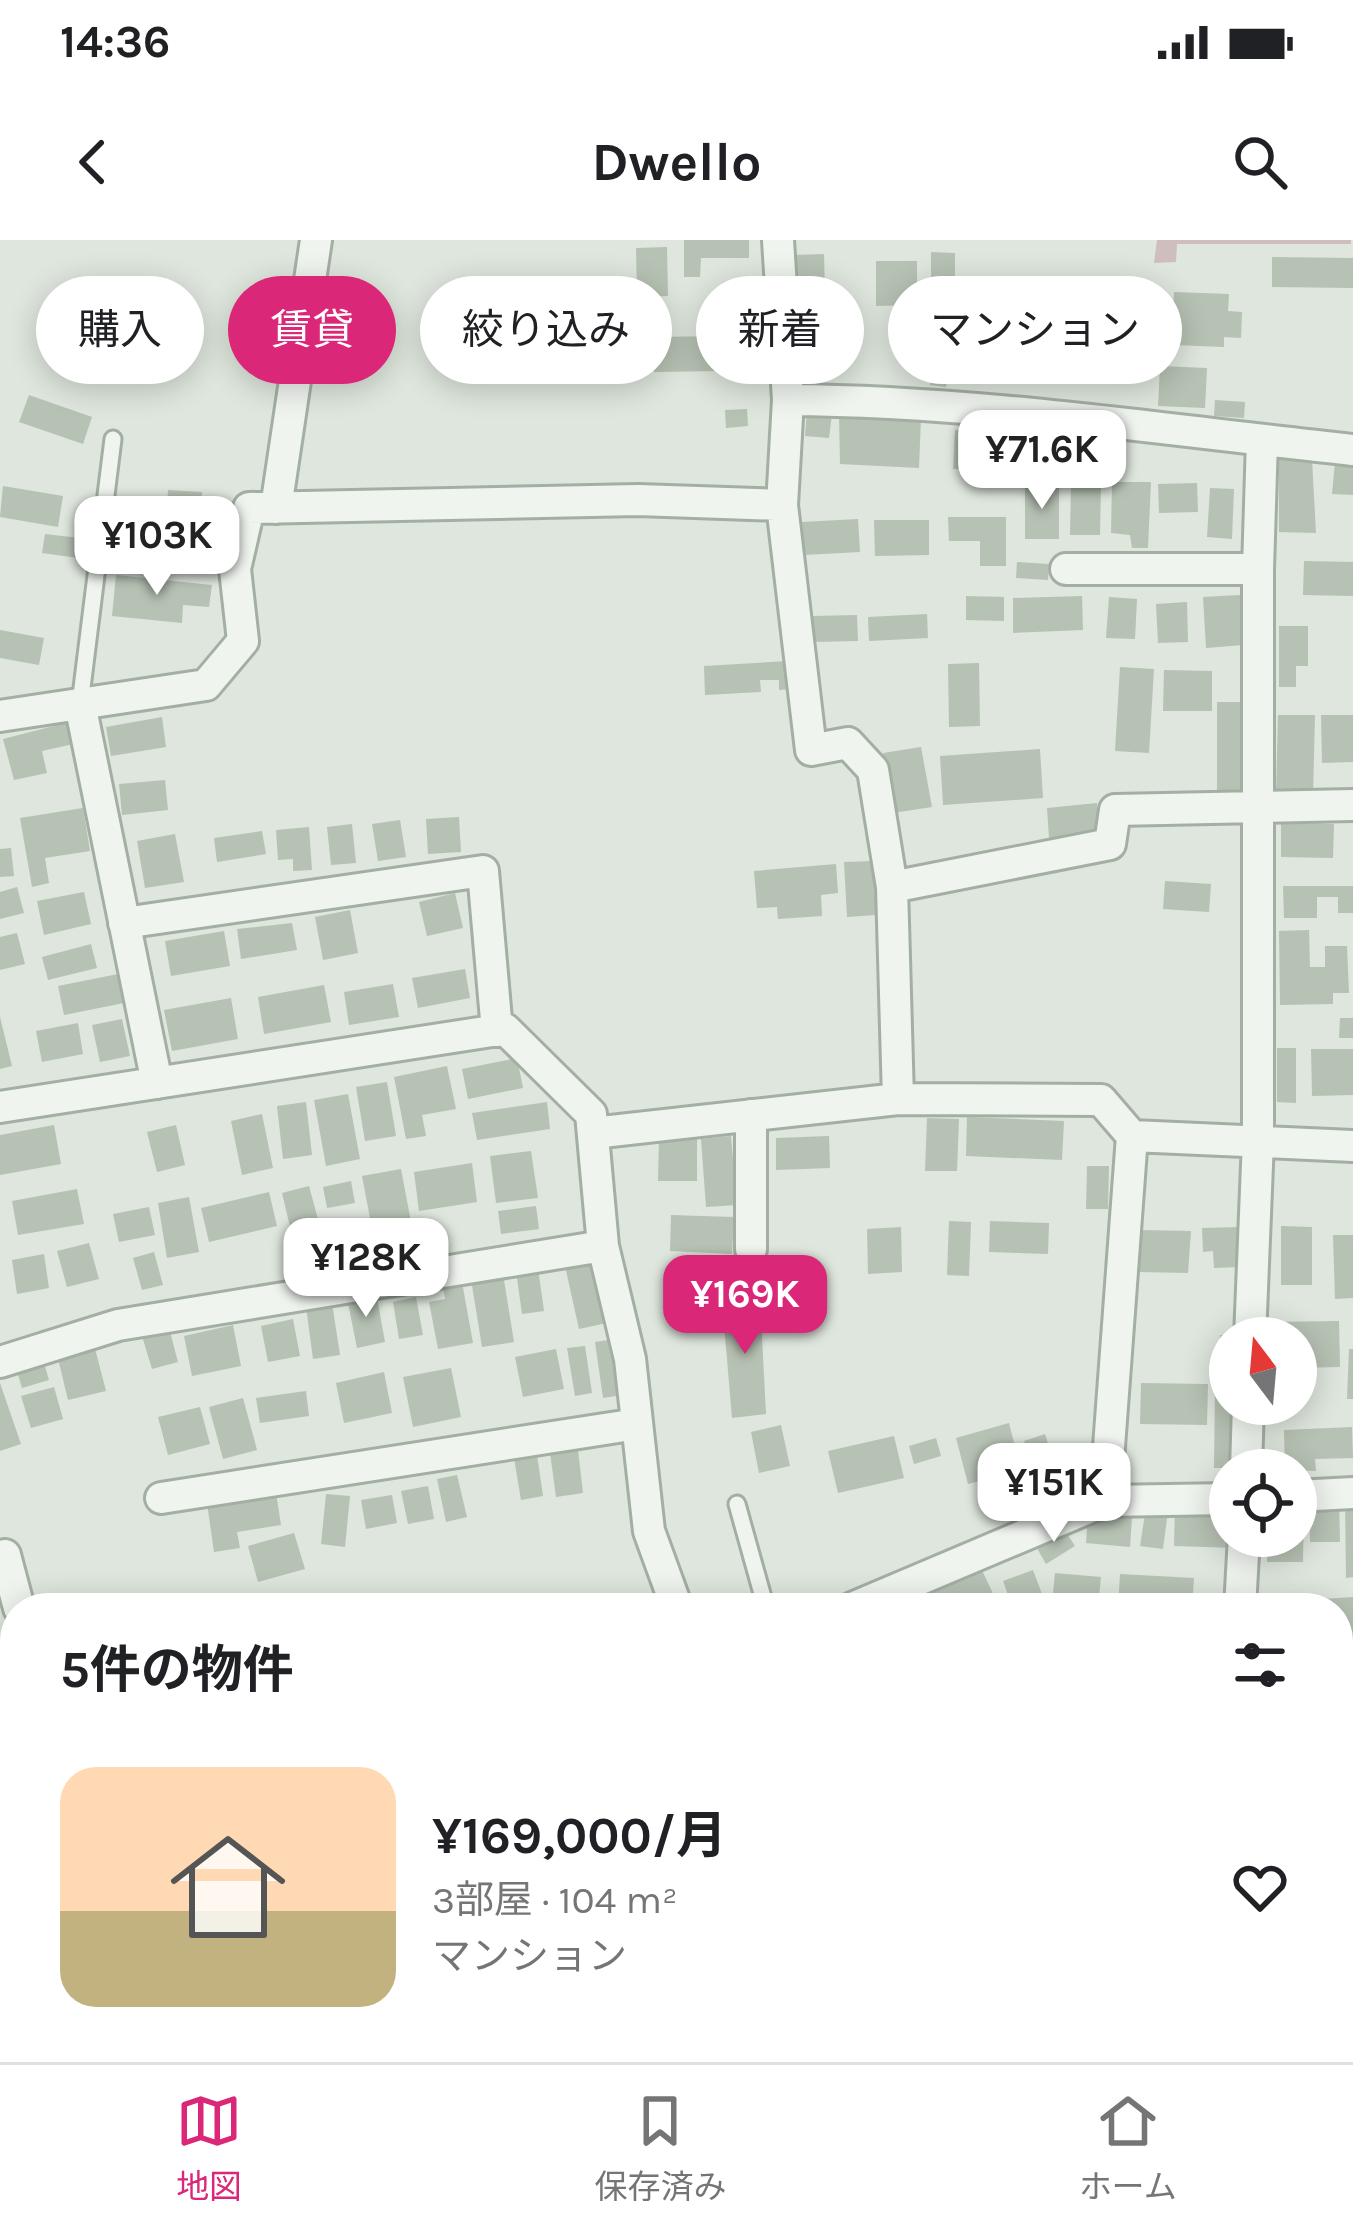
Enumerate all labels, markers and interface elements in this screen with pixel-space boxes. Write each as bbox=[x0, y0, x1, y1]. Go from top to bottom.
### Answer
text: 14:36 bbox=[60, 16, 170, 68]
icon: back bbox=[60, 129, 126, 195]
icon: search bbox=[1227, 129, 1293, 195]
text: Dwello bbox=[591, 130, 762, 194]
chip: 購入 bbox=[36, 276, 204, 384]
chip: 賃貸 bbox=[228, 276, 396, 384]
chip: 絞り込み bbox=[420, 276, 672, 384]
chip: 新着 bbox=[696, 276, 864, 384]
chip: マンション bbox=[888, 276, 1182, 384]
pin: ¥71.6K bbox=[944, 410, 1140, 512]
text: ¥71.6K bbox=[985, 426, 1099, 472]
pin: ¥103K bbox=[73, 496, 241, 598]
text: ¥103K bbox=[101, 512, 213, 558]
pin: ¥128K bbox=[282, 1218, 450, 1320]
text: ¥128K bbox=[310, 1234, 422, 1280]
pin: ¥169K bbox=[661, 1255, 829, 1357]
text: ¥169K bbox=[690, 1271, 800, 1317]
north arrow bbox=[1209, 1317, 1317, 1425]
map controls bbox=[1209, 1317, 1317, 1557]
pin: ¥151K bbox=[970, 1443, 1138, 1545]
button: locate bbox=[1209, 1449, 1317, 1557]
text: ¥151K bbox=[1005, 1459, 1103, 1505]
icon: filters bbox=[1227, 1632, 1293, 1698]
text: 5件の物件 bbox=[60, 1640, 294, 1700]
text: ¥169,000/月 bbox=[432, 1806, 727, 1866]
icon: home bbox=[156, 1815, 300, 1959]
icon: heart bbox=[1227, 1854, 1293, 1920]
text: 3部屋 · 104 m² bbox=[432, 1877, 678, 1923]
text: マンション bbox=[432, 1933, 627, 1979]
tab: 地図 bbox=[176, 2088, 242, 2208]
tab: 保存済み bbox=[594, 2088, 726, 2208]
tab: ホーム bbox=[1079, 2088, 1177, 2208]

